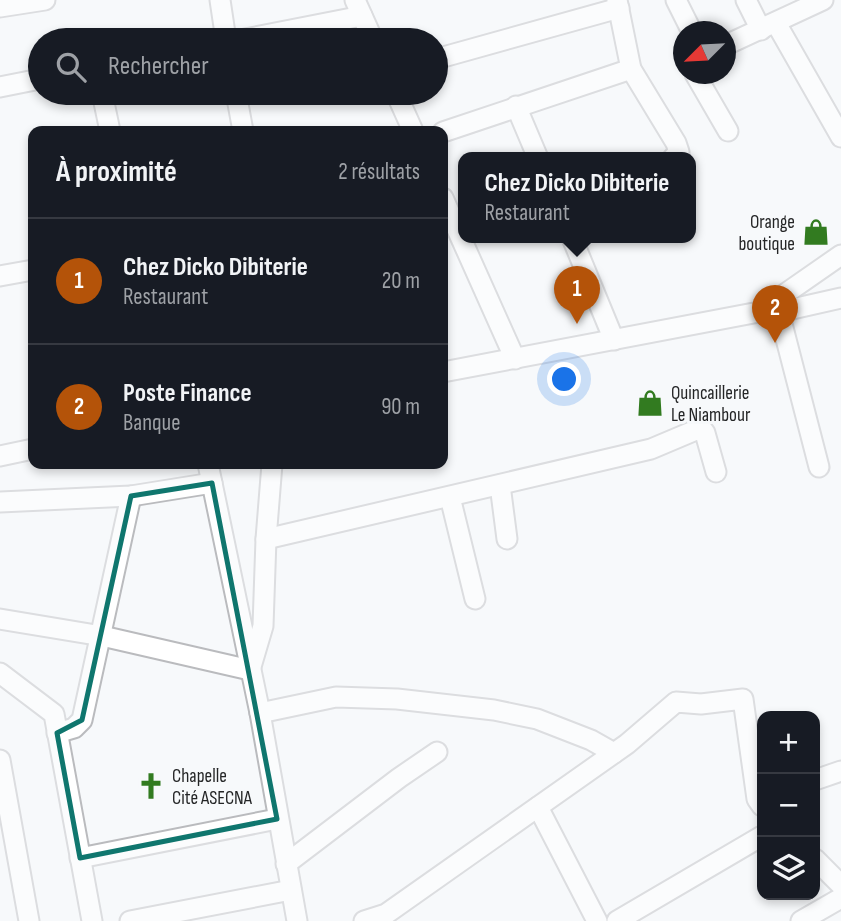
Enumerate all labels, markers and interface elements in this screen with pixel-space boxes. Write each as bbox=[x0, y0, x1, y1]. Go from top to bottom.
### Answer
north arrow bbox=[673, 21, 736, 84]
search box bbox=[28, 28, 448, 105]
icon: search bbox=[52, 48, 90, 86]
text: Rechercher bbox=[108, 51, 209, 82]
popup bbox=[458, 152, 696, 243]
text: À proximité bbox=[56, 154, 177, 190]
text: 2 résultats bbox=[338, 158, 420, 186]
text: Chez Dicko Dibiterie bbox=[485, 168, 669, 199]
text: Restaurant bbox=[485, 199, 570, 227]
place label: Orange boutique bbox=[738, 211, 795, 256]
shop icon: Orange boutique bbox=[801, 217, 831, 247]
text: Chez Dicko Dibiterie bbox=[123, 252, 308, 283]
pin: 1 bbox=[554, 266, 600, 324]
text: 1 bbox=[74, 267, 84, 295]
text: 20 m bbox=[382, 267, 420, 295]
text: Restaurant bbox=[123, 283, 208, 311]
pin: 2 bbox=[752, 285, 798, 343]
your location bbox=[547, 362, 581, 396]
text: Poste Finance bbox=[123, 378, 252, 409]
place label: Quincaillerie Le Niambour bbox=[671, 382, 751, 427]
shop icon: Quincaillerie Le Niambour bbox=[635, 388, 665, 418]
text: 2 bbox=[74, 393, 84, 421]
text: 90 m bbox=[381, 393, 420, 421]
text: Banque bbox=[123, 409, 180, 437]
map controls bbox=[757, 711, 820, 900]
button: + bbox=[757, 711, 820, 774]
place label: Chapelle Cité ASECNA bbox=[172, 765, 253, 810]
church icon: Chapelle Cité ASECNA bbox=[136, 771, 166, 801]
button: − bbox=[757, 774, 820, 837]
button: layers bbox=[757, 837, 820, 900]

